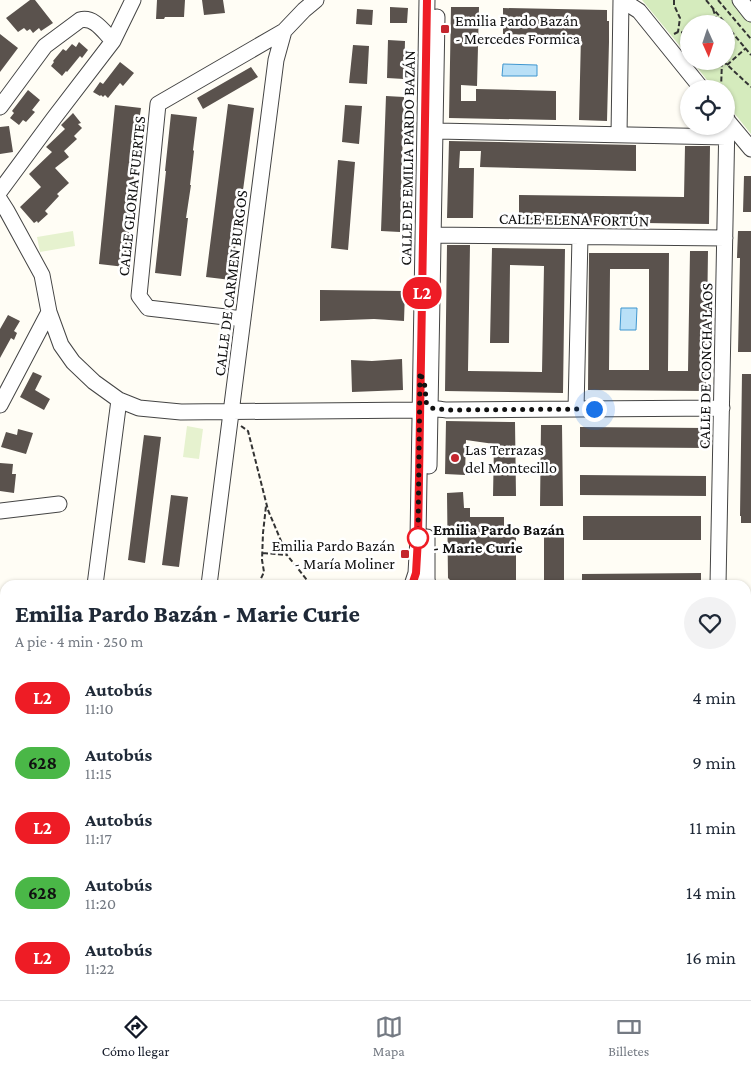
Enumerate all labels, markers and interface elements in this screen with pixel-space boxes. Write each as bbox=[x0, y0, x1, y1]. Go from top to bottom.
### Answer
place label: Emilia Pardo Bazán - Mercedes Formica bbox=[455, 12, 581, 47]
north arrow bbox=[680, 15, 735, 70]
map controls bbox=[680, 15, 735, 135]
marker: Emilia Pardo Bazán - Mercedes Formica bbox=[439, 23, 451, 35]
street label: CALLE DE EMILIA PARDO BAZÁN bbox=[397, 50, 418, 266]
button: locate bbox=[680, 80, 735, 135]
street label: CALLE GLORIA FUERTES bbox=[115, 115, 148, 277]
street label: CALLE DE CARMEN BURGOS bbox=[211, 189, 250, 377]
street label: CALLE ELENA FORTÚN bbox=[499, 210, 649, 229]
line badge: L2 bbox=[400, 277, 444, 309]
text: L2 bbox=[413, 283, 431, 303]
street label: CALLE DE CONCHA LAOS bbox=[696, 283, 715, 449]
your location bbox=[582, 397, 607, 422]
place label: Las Terrazas del Montecillo bbox=[465, 441, 557, 476]
marker: Las Terrazas del Montecillo bbox=[449, 452, 461, 464]
place label: Emilia Pardo Bazán - Marie Curie bbox=[433, 521, 565, 556]
marker: Emilia Pardo Bazán - Marie Curie bbox=[407, 527, 429, 549]
place label: Emilia Pardo Bazán - María Moliner bbox=[272, 537, 395, 572]
marker: Emilia Pardo Bazán - María Moliner bbox=[399, 548, 411, 560]
button: heart bbox=[684, 597, 736, 649]
text: Emilia Pardo Bazán - Marie Curie bbox=[15, 600, 360, 627]
text: A pie · 4 min · 250 m bbox=[15, 633, 143, 650]
text: Autobús bbox=[85, 679, 152, 700]
text: 4 min bbox=[692, 687, 736, 708]
text: L2 bbox=[33, 688, 52, 708]
text: 11:10 bbox=[85, 700, 114, 717]
text: Autobús bbox=[85, 744, 152, 765]
text: 9 min bbox=[692, 752, 736, 773]
text: 628 bbox=[28, 753, 57, 773]
text: 11:15 bbox=[85, 765, 112, 782]
text: Autobús bbox=[85, 809, 152, 830]
text: 11 min bbox=[689, 817, 736, 838]
text: L2 bbox=[33, 818, 52, 838]
text: 11:17 bbox=[85, 830, 112, 847]
text: Autobús bbox=[85, 874, 152, 895]
text: 14 min bbox=[686, 882, 736, 903]
text: 628 bbox=[28, 883, 57, 903]
text: 11:20 bbox=[85, 895, 116, 912]
text: Autobús bbox=[85, 939, 152, 960]
text: 16 min bbox=[686, 947, 736, 968]
text: L2 bbox=[33, 948, 52, 968]
text: 11:22 bbox=[85, 960, 114, 977]
tab: Cómo llegar bbox=[102, 1013, 169, 1059]
tab: Mapa bbox=[373, 1013, 405, 1059]
tab: Billetes bbox=[608, 1013, 649, 1059]

